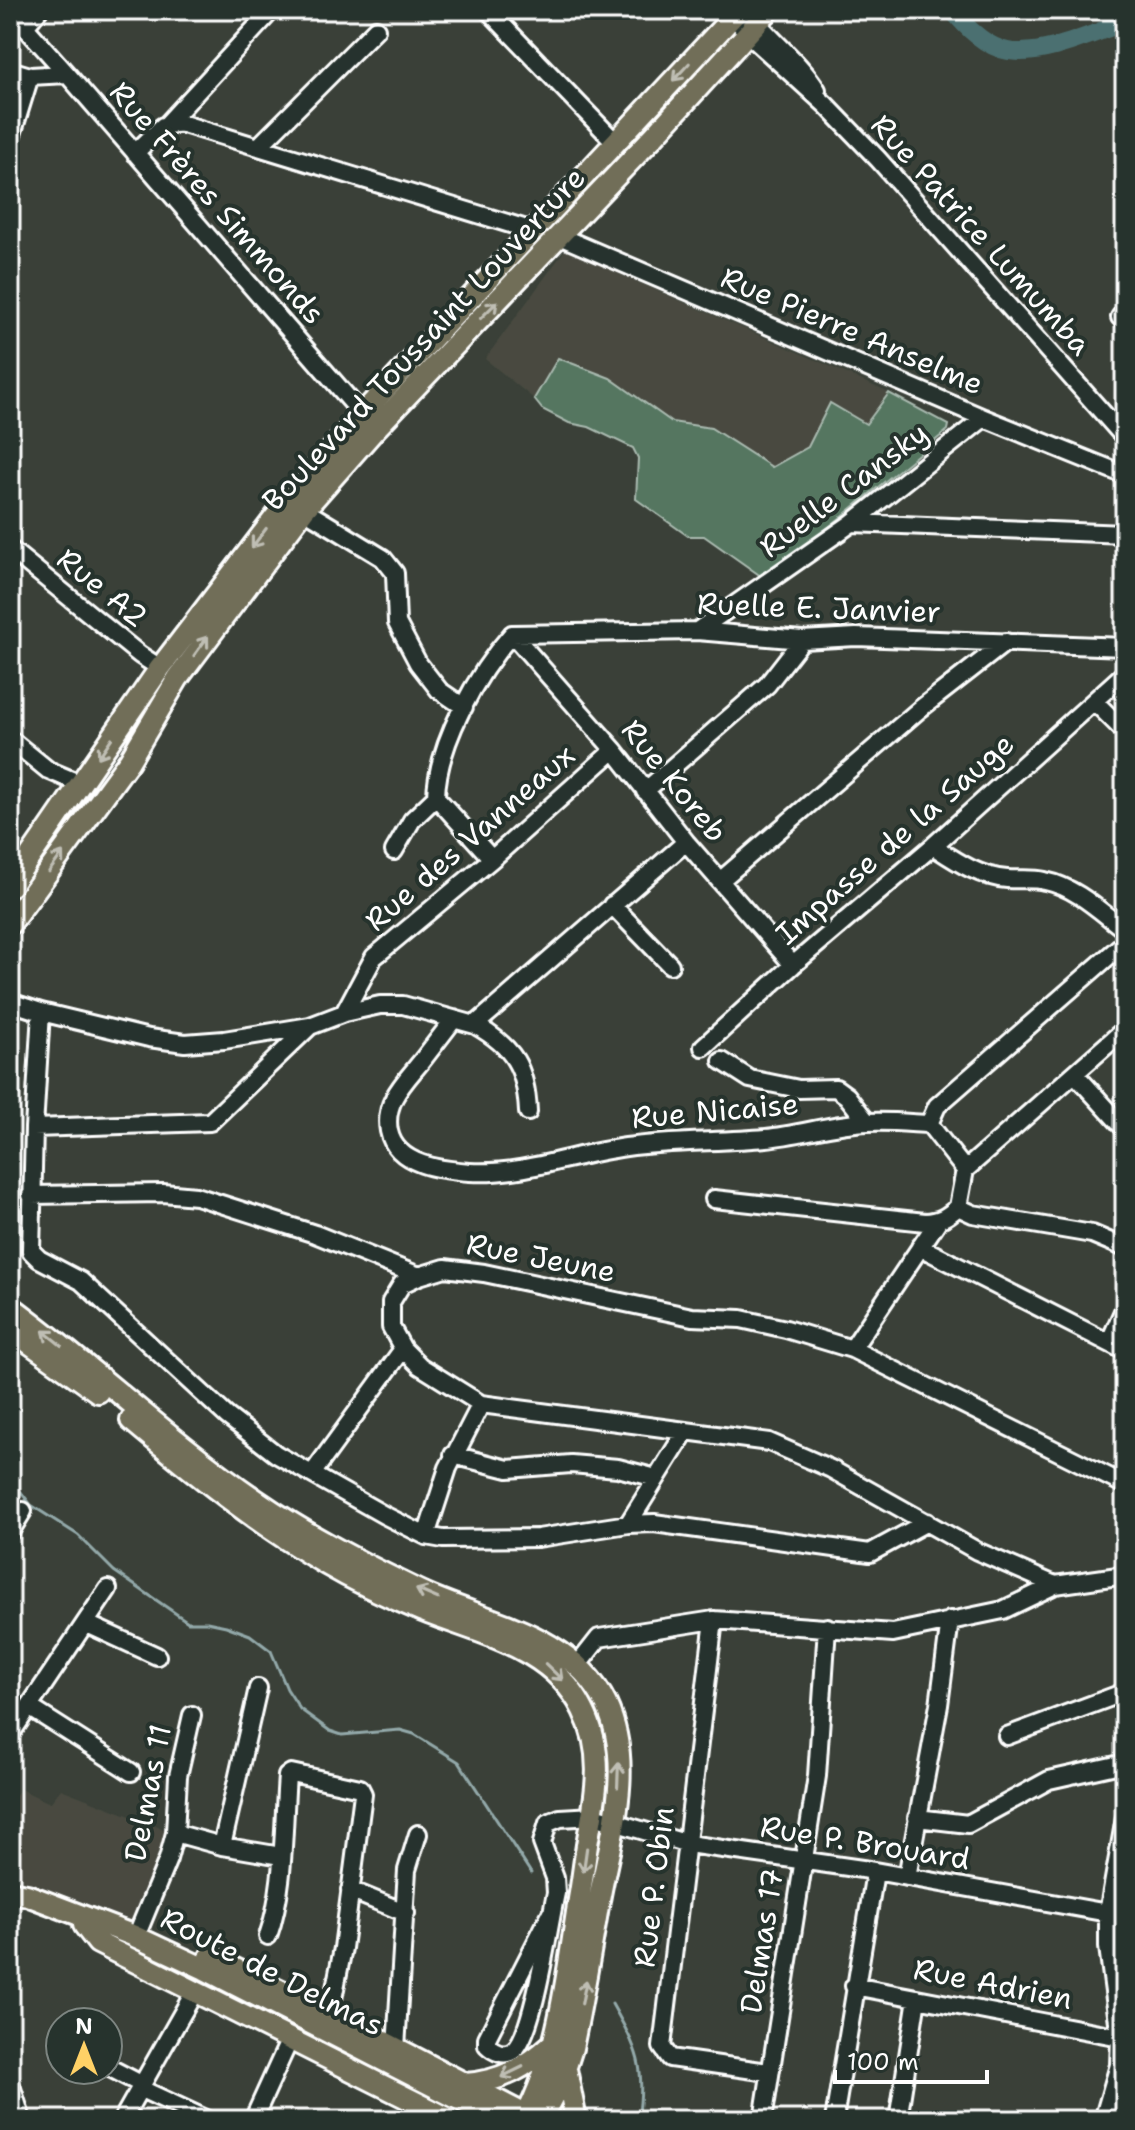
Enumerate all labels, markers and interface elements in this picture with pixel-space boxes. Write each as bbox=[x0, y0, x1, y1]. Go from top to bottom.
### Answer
one-way arrow bbox=[672, 62, 691, 82]
street label: Rue Frères Simmonds bbox=[100, 72, 334, 333]
street label: Rue Patrice Lumumba bbox=[862, 105, 1101, 364]
street label: Boulevard Toussaint Louverture bbox=[253, 158, 594, 520]
street label: Rue Pierre Anselme bbox=[715, 257, 990, 404]
one-way arrow bbox=[479, 301, 498, 320]
street label: Ruelle Cansky bbox=[751, 412, 937, 567]
one-way arrow bbox=[250, 527, 267, 548]
street label: Rue A2 bbox=[48, 538, 156, 637]
street label: Ruelle E. Janvier bbox=[697, 583, 942, 632]
one-way arrow bbox=[193, 636, 210, 657]
street label: Rue Koreb bbox=[612, 711, 737, 851]
street label: Impasse de la Sauge bbox=[767, 724, 1023, 954]
street label: Rue des Vanneaux bbox=[356, 735, 583, 940]
one-way arrow bbox=[97, 737, 114, 759]
one-way arrow bbox=[48, 851, 65, 873]
street label: Rue Nicaise bbox=[630, 1083, 800, 1138]
street label: Rue Jeune bbox=[463, 1223, 619, 1292]
one-way arrow bbox=[42, 1329, 63, 1347]
one-way arrow bbox=[415, 1586, 440, 1601]
one-way arrow bbox=[544, 1662, 564, 1681]
street label: Delmas 11 bbox=[114, 1721, 181, 1865]
one-way arrow bbox=[611, 1762, 626, 1789]
street label: Rue P. Obin bbox=[623, 1804, 684, 1970]
street label: Rue P. Brouard bbox=[757, 1806, 973, 1879]
one-way arrow bbox=[577, 1847, 592, 1872]
street label: Delmas 17 bbox=[730, 1865, 793, 2017]
street label: Route de Delmas bbox=[154, 1898, 391, 2045]
street label: Rue Adrien bbox=[910, 1948, 1076, 2019]
one-way arrow bbox=[577, 1980, 592, 2005]
north arrow bbox=[44, 2006, 124, 2086]
text: N bbox=[75, 2012, 93, 2041]
scale bar bbox=[835, 2034, 987, 2084]
text: 100 m bbox=[847, 2046, 919, 2078]
one-way arrow bbox=[501, 2065, 525, 2080]

